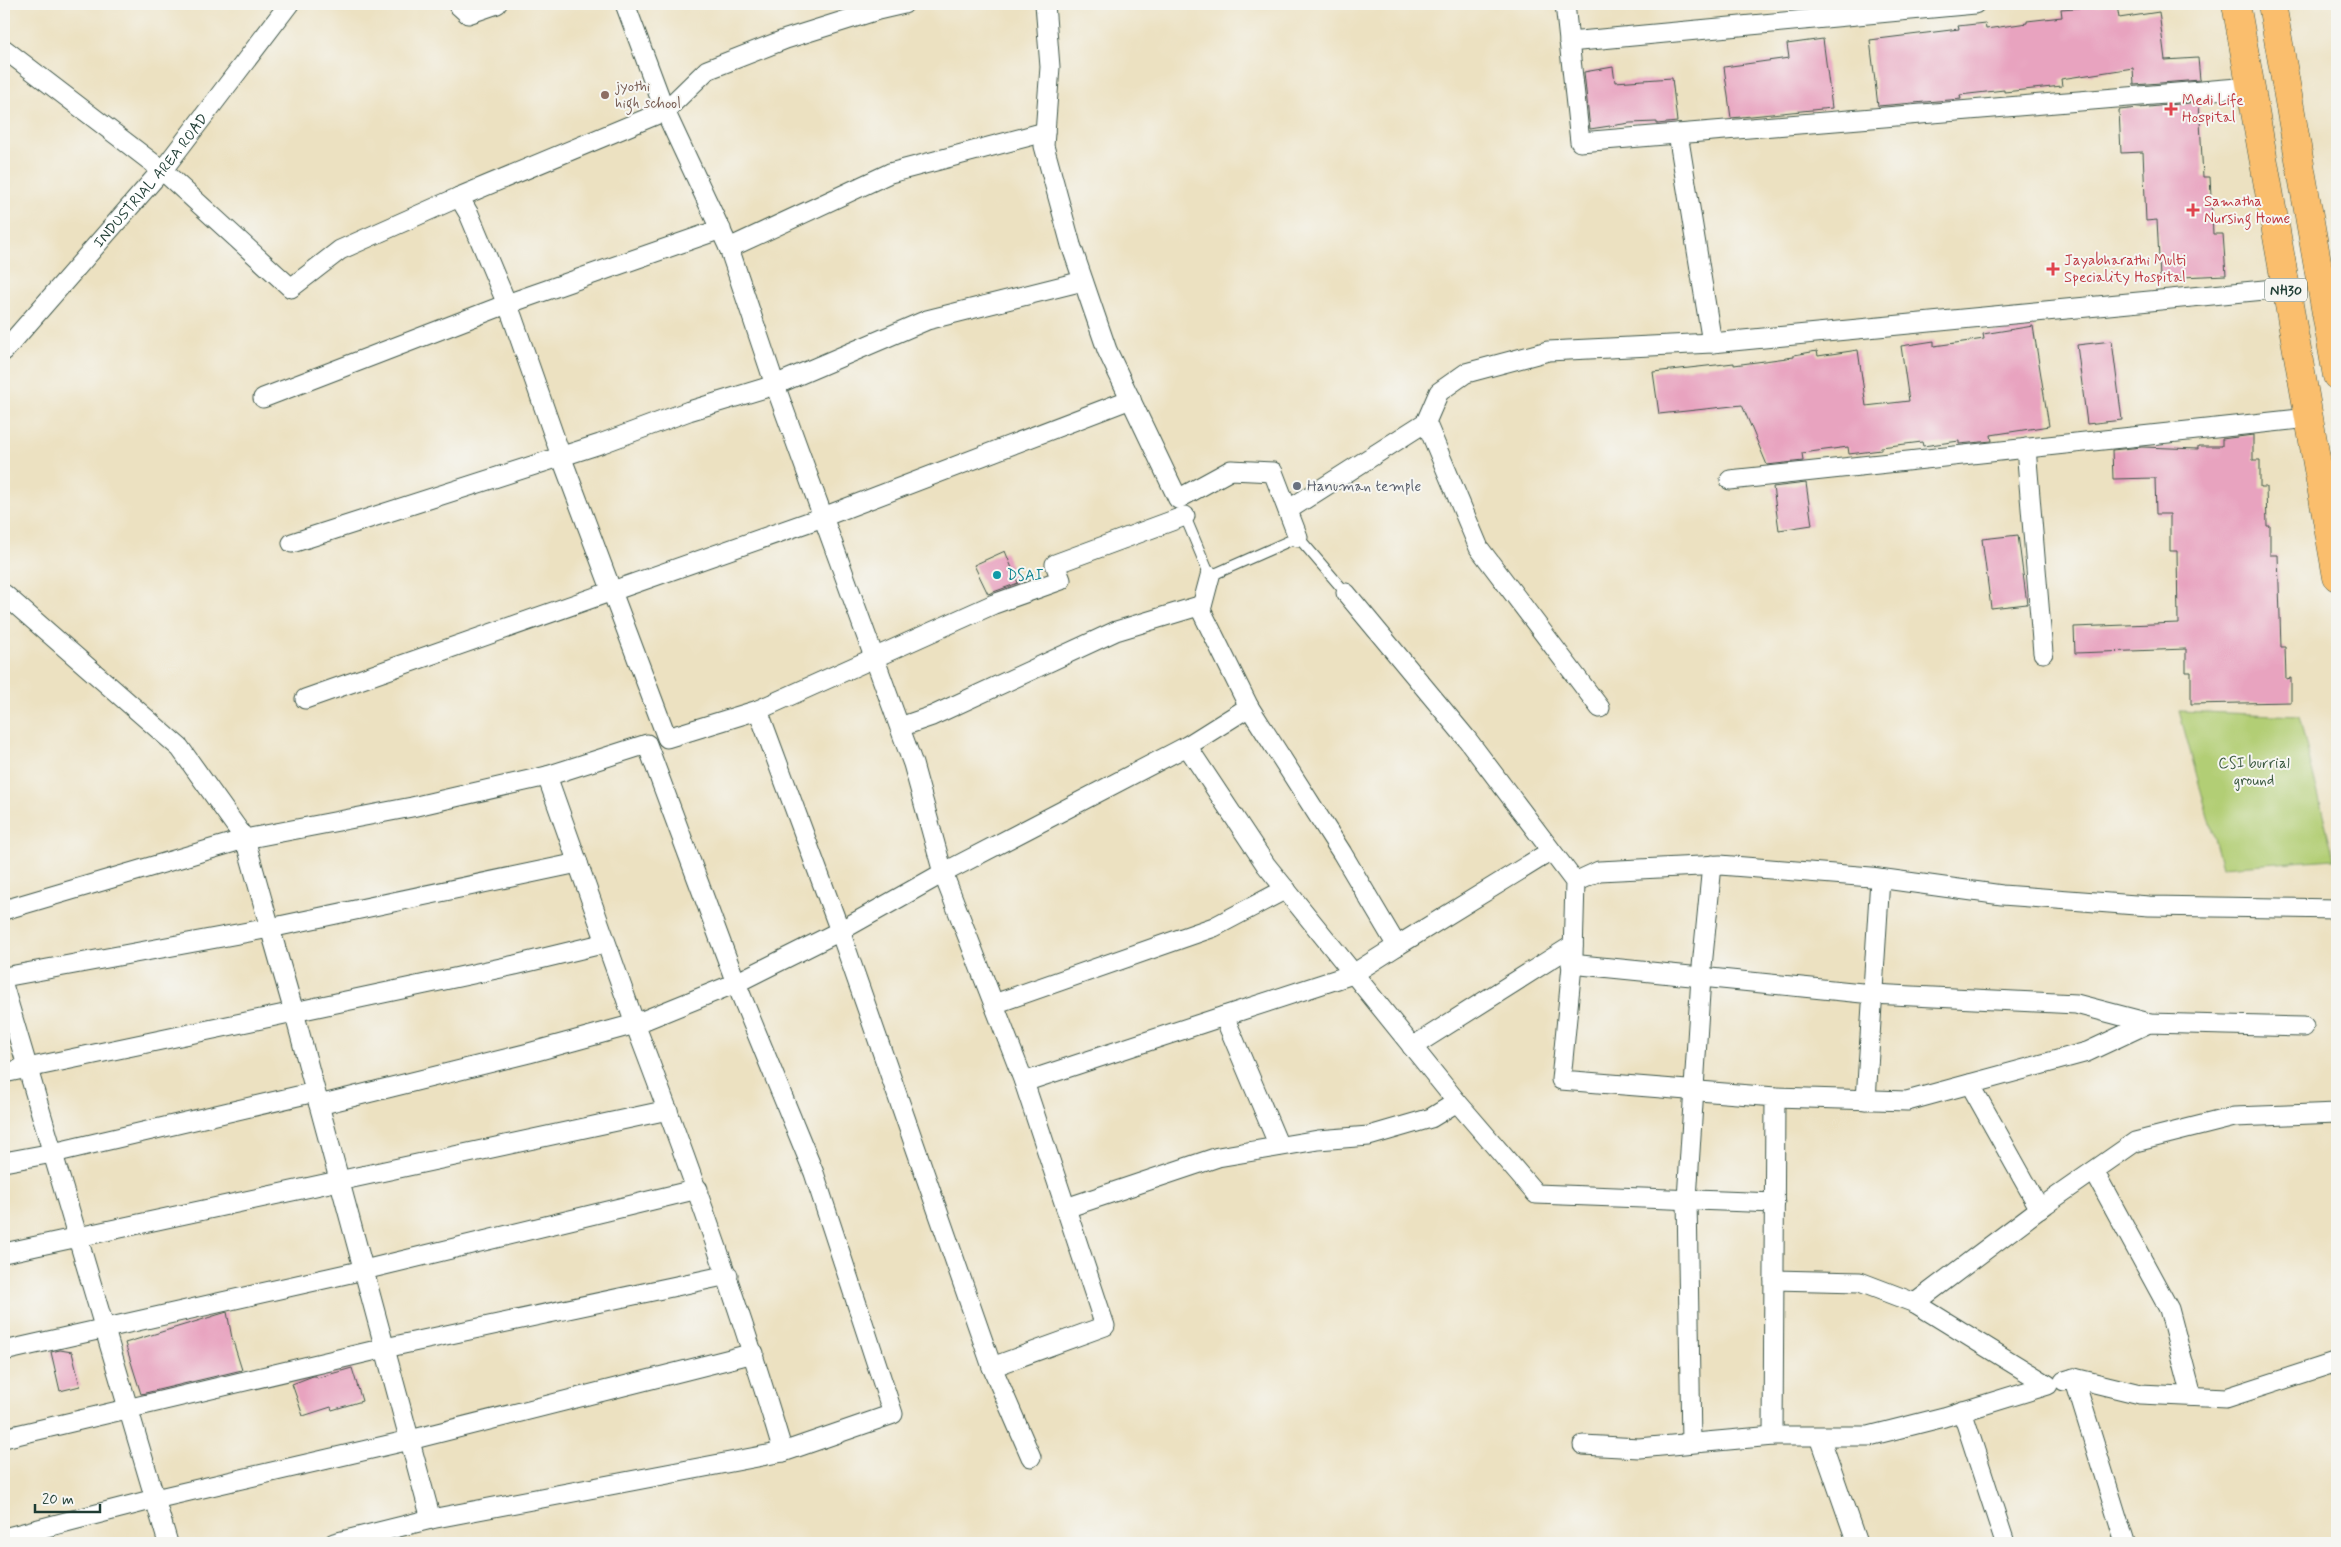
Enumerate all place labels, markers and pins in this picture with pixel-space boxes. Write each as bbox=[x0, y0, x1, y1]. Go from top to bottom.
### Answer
place label: jyothi high school bbox=[614, 77, 681, 115]
marker: jyothi high school bbox=[599, 89, 611, 101]
place label: Medi Life Hospital bbox=[2182, 91, 2244, 128]
marker: Medi Life Hospital bbox=[2164, 102, 2178, 116]
place label: Samatha Nursing Home bbox=[2204, 192, 2291, 230]
marker: Samatha Nursing Home bbox=[2186, 203, 2200, 217]
place label: Jayabharathi Multi Speciality Hospital bbox=[2064, 251, 2186, 288]
marker: Jayabharathi Multi Speciality Hospital bbox=[2046, 262, 2060, 276]
place label: Hanuman temple bbox=[1307, 477, 1422, 497]
marker: Hanuman temple bbox=[1291, 480, 1303, 492]
place label: DSAI bbox=[1007, 566, 1044, 586]
marker: DSAI bbox=[991, 569, 1003, 581]

